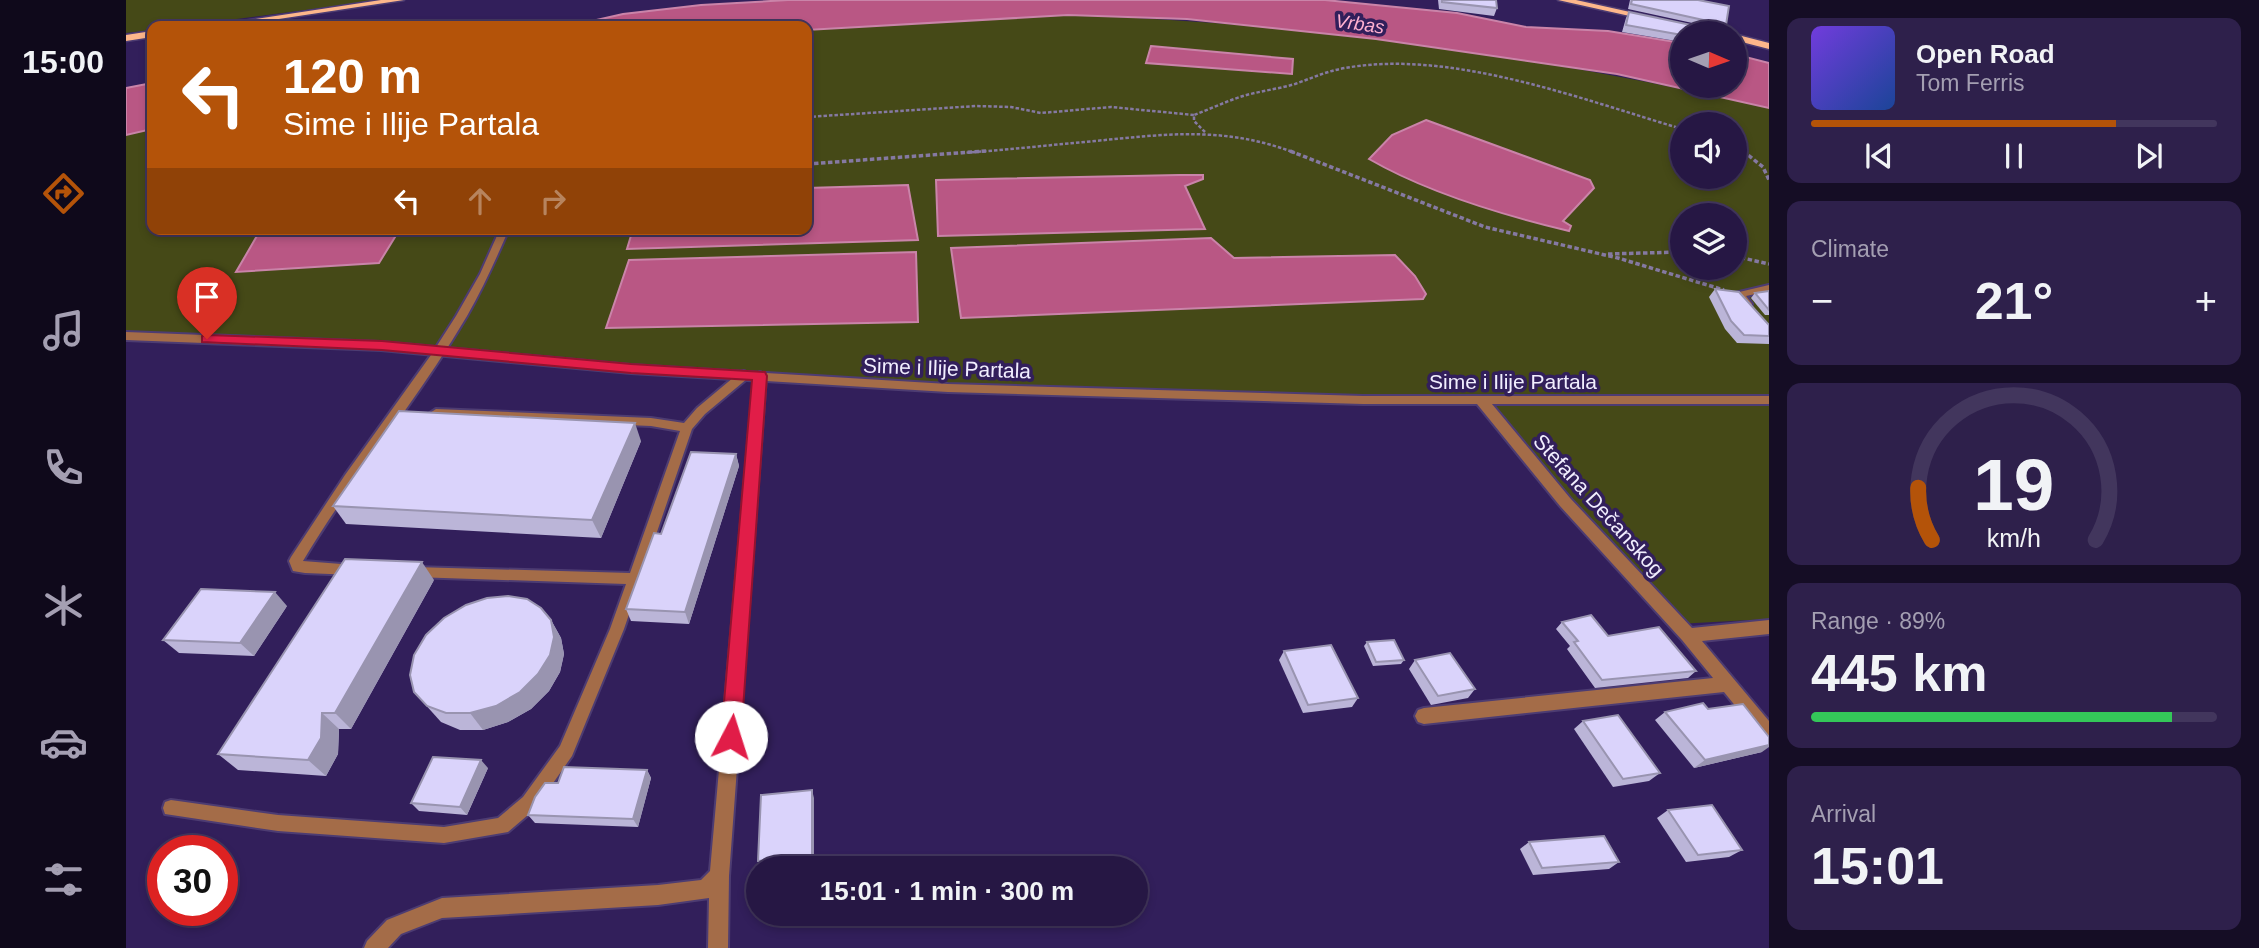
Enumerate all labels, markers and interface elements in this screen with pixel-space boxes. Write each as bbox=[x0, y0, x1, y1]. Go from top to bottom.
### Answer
water label: Vrbas bbox=[1334, 10, 1386, 38]
north arrow bbox=[1670, 21, 1746, 98]
map controls bbox=[1670, 21, 1747, 280]
text: Open Road bbox=[1916, 39, 2055, 69]
text: 15:00 bbox=[22, 44, 104, 80]
icon: left bbox=[168, 49, 259, 140]
text: 120 m bbox=[283, 49, 422, 103]
text: Tom Ferris bbox=[1916, 70, 2025, 96]
text: Sime i Ilije Partala bbox=[283, 106, 539, 142]
button: sound bbox=[1670, 112, 1747, 189]
icon: previous bbox=[1860, 137, 1898, 175]
icon: pause bbox=[1995, 137, 2033, 175]
icon: next bbox=[2130, 137, 2168, 175]
icon: directions bbox=[39, 169, 88, 218]
icon: left bbox=[388, 182, 426, 220]
icon: ahead bbox=[461, 182, 499, 220]
icon: right bbox=[534, 182, 572, 220]
button: layers bbox=[1670, 203, 1747, 280]
text: Climate bbox=[1811, 236, 1889, 262]
pin bbox=[177, 267, 237, 339]
text: 21° bbox=[1975, 272, 2053, 330]
icon: arrive bbox=[188, 278, 226, 316]
text: − bbox=[1811, 280, 1833, 322]
text: + bbox=[2195, 280, 2217, 322]
icon: music bbox=[39, 306, 88, 355]
street label: Sime i Ilije Partala bbox=[863, 354, 1032, 382]
street label: Sime i Ilije Partala bbox=[1429, 370, 1597, 393]
street label: Stefana Dečanskog bbox=[1529, 429, 1669, 581]
icon: phone bbox=[39, 443, 88, 492]
text: 19 bbox=[1974, 444, 2054, 525]
text: km/h bbox=[1987, 524, 2041, 552]
icon: climate bbox=[39, 581, 88, 630]
text: Range · 89% bbox=[1811, 608, 1945, 634]
text: 445 km bbox=[1811, 644, 1987, 702]
position arrow bbox=[694, 700, 768, 774]
icon: car bbox=[39, 718, 88, 767]
text: Arrival bbox=[1811, 801, 1876, 827]
speed limit sign: 30 bbox=[147, 835, 238, 926]
text: 15:01 bbox=[1811, 837, 1944, 895]
icon: filters bbox=[39, 855, 88, 904]
text: 15:01 · 1 min · 300 m bbox=[820, 876, 1074, 906]

